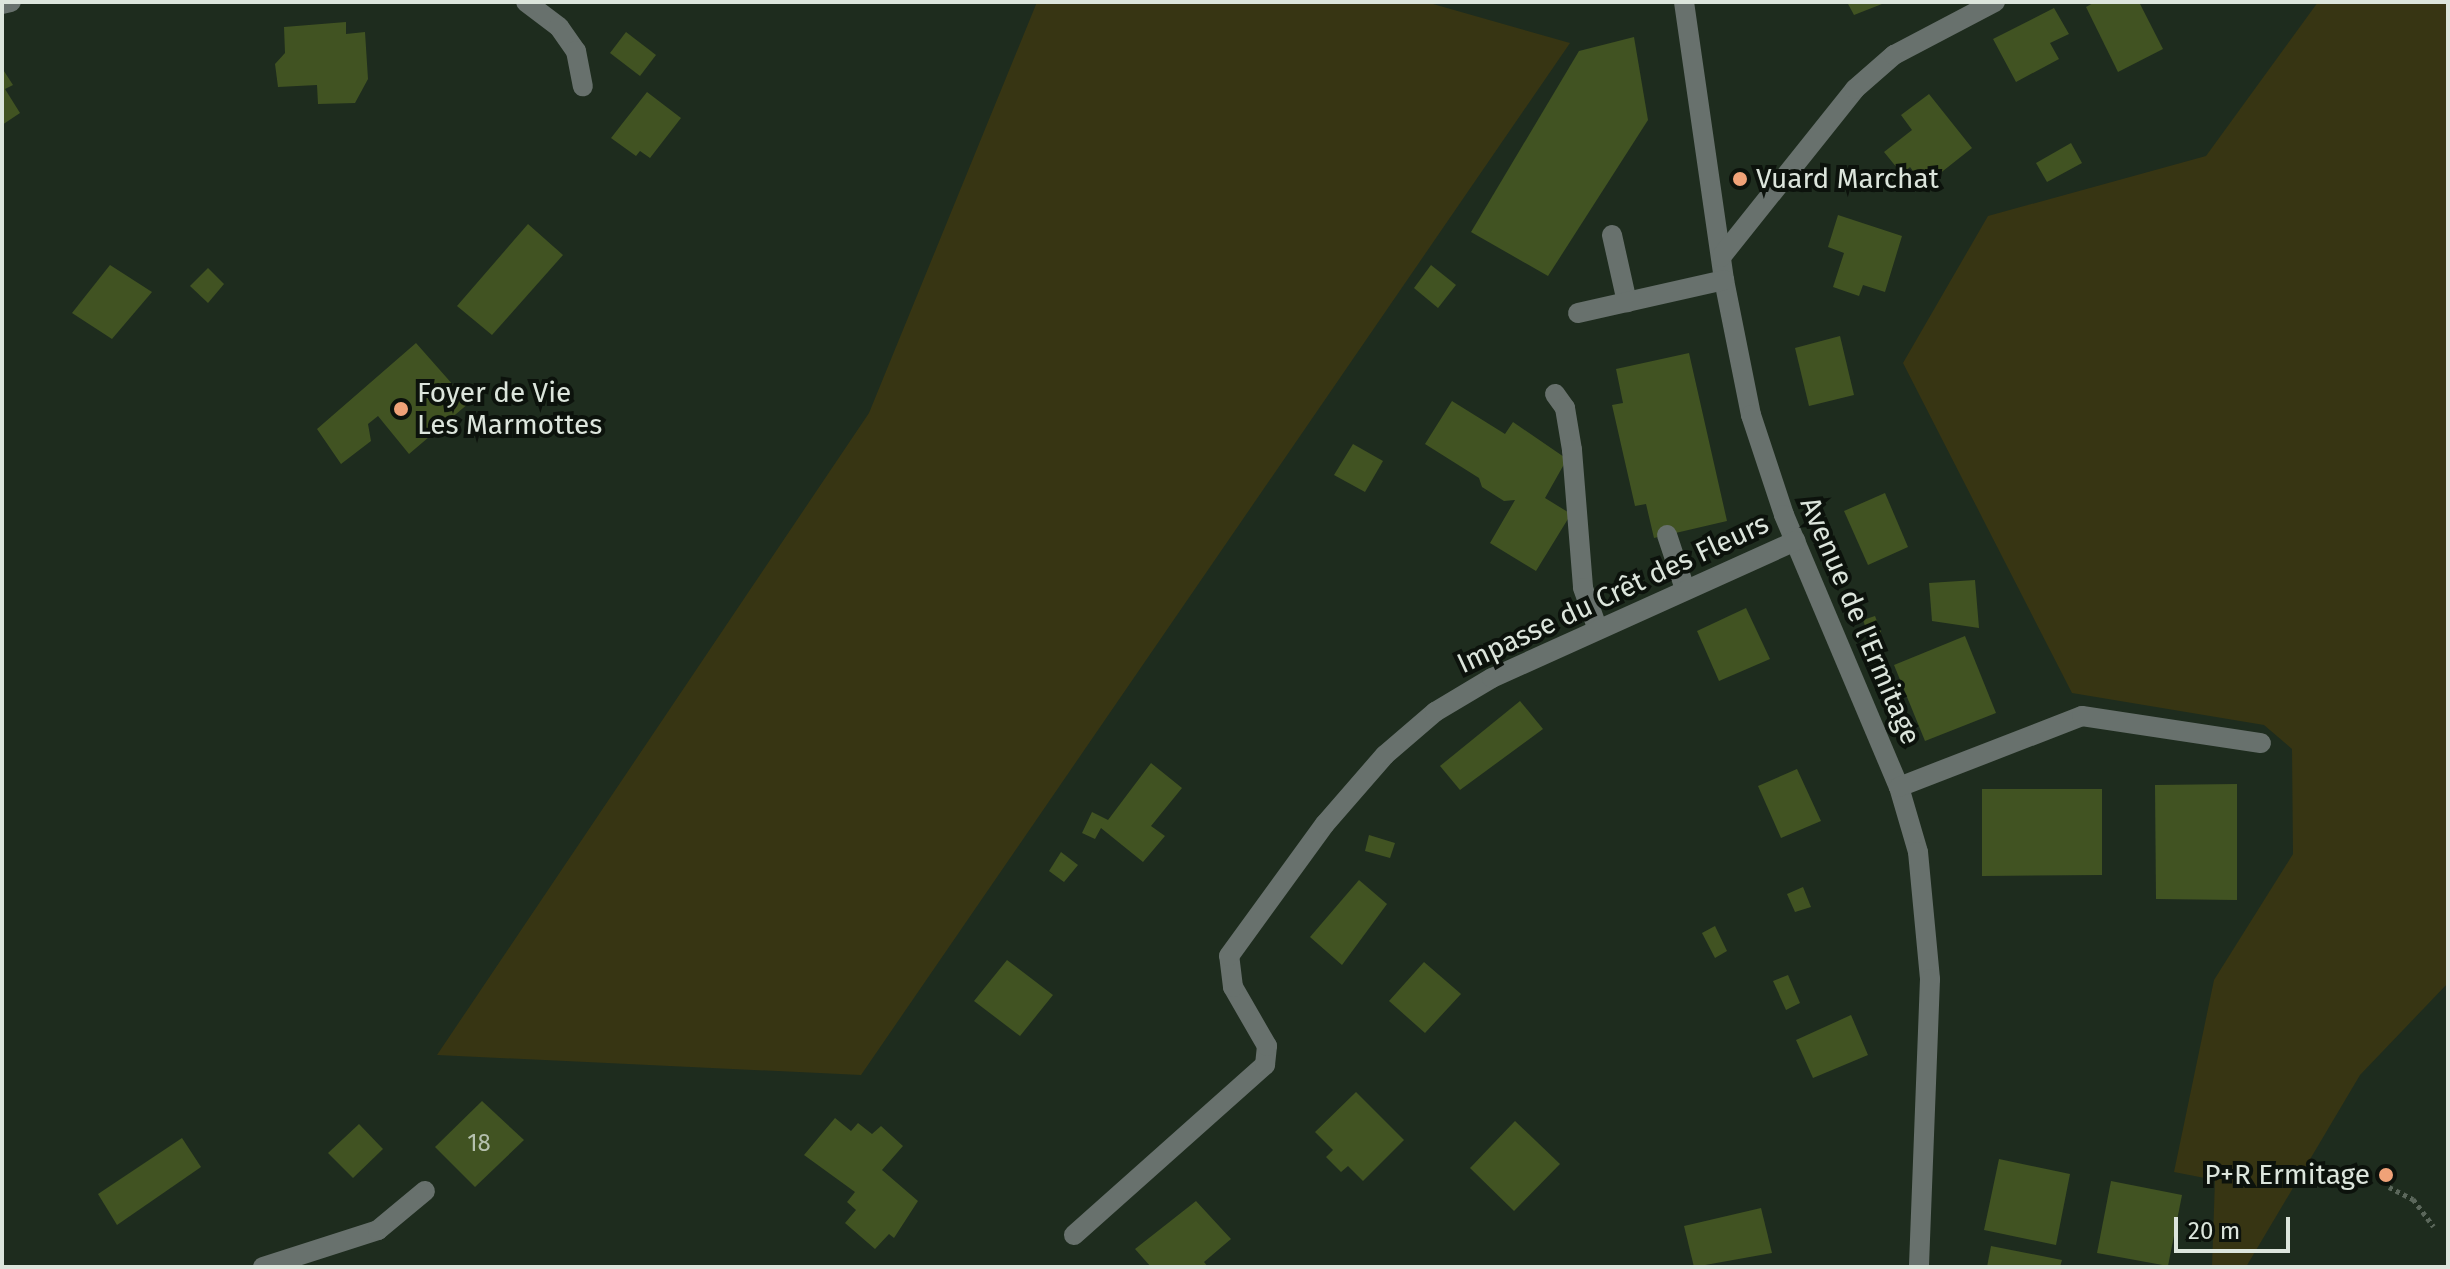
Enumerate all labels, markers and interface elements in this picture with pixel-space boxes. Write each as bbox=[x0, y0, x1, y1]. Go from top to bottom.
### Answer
place label: Vuard Marchat bbox=[1756, 162, 1939, 196]
marker: Vuard Marchat bbox=[1731, 170, 1749, 188]
place label: Foyer de Vie Les Marmottes bbox=[417, 376, 602, 442]
marker: Foyer de Vie Les Marmottes bbox=[392, 400, 410, 418]
street label: Avenue de l'Ermitage bbox=[1793, 492, 1927, 750]
street label: Impasse du Crêt des Fleurs bbox=[1452, 507, 1774, 681]
house number: 18 bbox=[467, 1130, 491, 1158]
place label: P+R Ermitage bbox=[2204, 1158, 2370, 1192]
marker: P+R Ermitage bbox=[2377, 1166, 2395, 1184]
scale bar bbox=[2178, 1201, 2294, 1251]
text: 20 m bbox=[2188, 1217, 2240, 1245]

